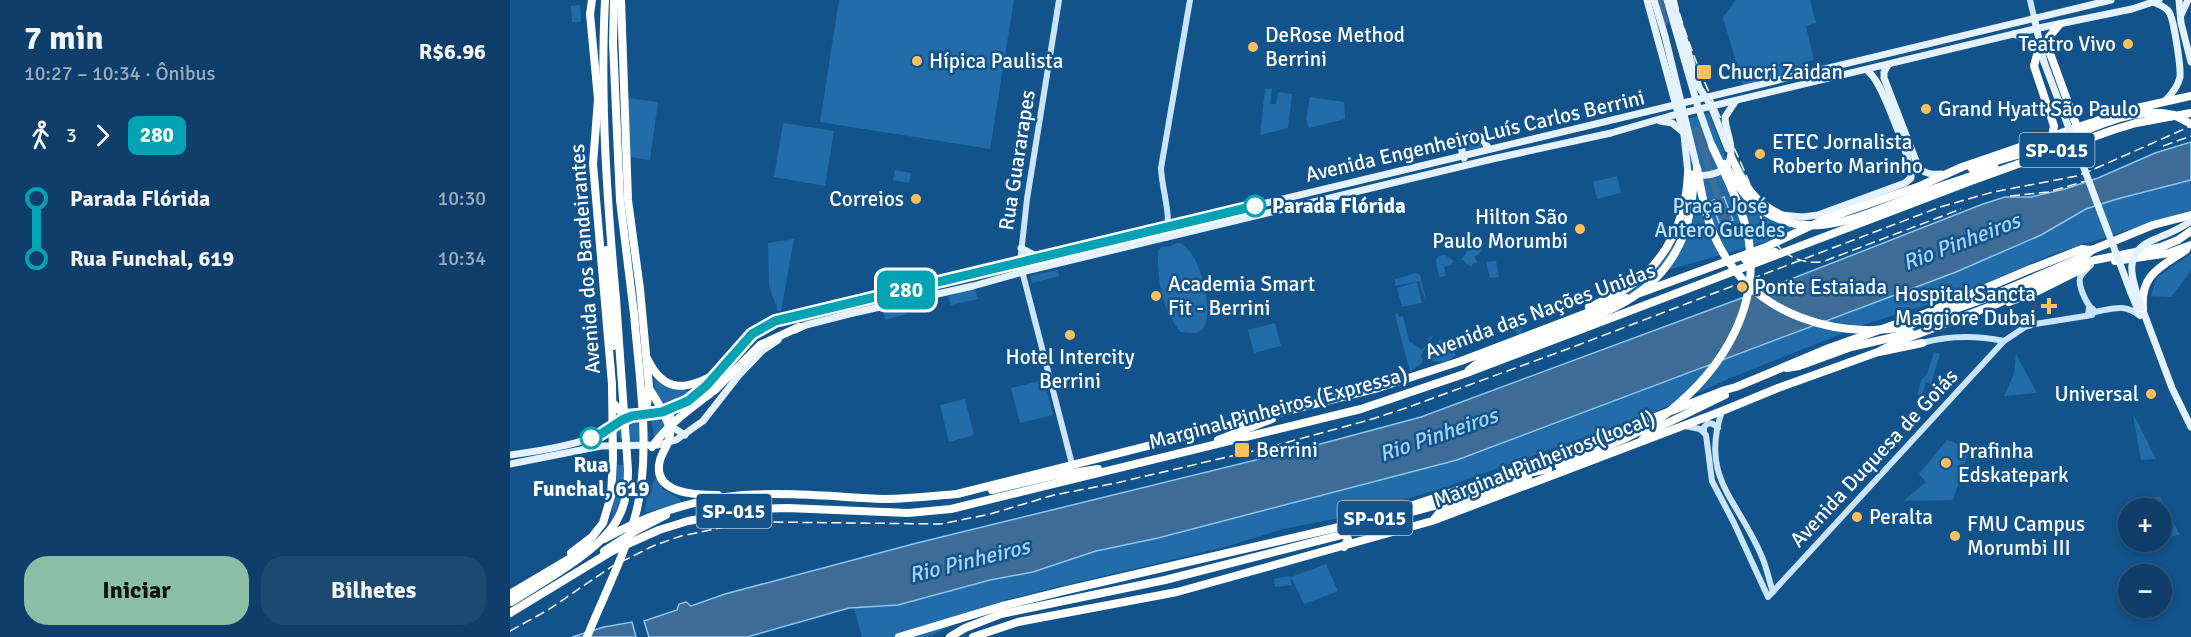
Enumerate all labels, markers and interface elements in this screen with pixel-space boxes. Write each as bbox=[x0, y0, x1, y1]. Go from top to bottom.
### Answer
text: 7 min bbox=[24, 18, 104, 59]
place label: DeRose Method Berrini bbox=[1265, 22, 1405, 72]
place label: Teatro Vivo bbox=[2019, 31, 2116, 57]
marker: Teatro Vivo bbox=[2121, 37, 2135, 51]
text: R$6.96 bbox=[419, 38, 486, 65]
marker: DeRose Method Berrini bbox=[1246, 40, 1260, 54]
place label: Hípica Paulista bbox=[929, 48, 1063, 74]
marker: Hípica Paulista bbox=[910, 54, 924, 68]
place label: Chucri Zaidan bbox=[1718, 59, 1843, 85]
text: 10:27 – 10:34 · Ônibus bbox=[24, 61, 215, 86]
marker: Chucri Zaidan bbox=[1695, 63, 1713, 81]
street label: Avenida Engenheiro Luís Carlos Berrini bbox=[1303, 84, 1647, 188]
street label: Rua Guararapes bbox=[993, 88, 1041, 232]
place label: Grand Hyatt São Paulo bbox=[1938, 96, 2139, 122]
marker: Grand Hyatt São Paulo bbox=[1919, 102, 1933, 116]
icon: walk bbox=[24, 119, 57, 152]
icon: forward bbox=[86, 119, 119, 152]
text: 280 bbox=[140, 122, 174, 148]
text: 3 bbox=[66, 123, 77, 148]
place label: ETEC Jornalista Roberto Marinho bbox=[1772, 129, 1923, 179]
road number: SP-015 bbox=[2020, 133, 2094, 167]
street label: Avenida dos Bandeirantes bbox=[564, 143, 606, 375]
marker: ETEC Jornalista Roberto Marinho bbox=[1753, 147, 1767, 161]
text: Parada Flórida bbox=[70, 185, 210, 212]
text: 10:30 bbox=[437, 186, 486, 211]
place label: Correios bbox=[829, 186, 904, 212]
marker: Correios bbox=[909, 192, 923, 206]
place label: Parada Flórida bbox=[1272, 193, 1406, 219]
park label: Praça José Antero Guedes bbox=[1654, 193, 1786, 243]
marker: Parada Flórida bbox=[1244, 195, 1266, 217]
place label: Hilton São Paulo Morumbi bbox=[1432, 204, 1568, 254]
water label: Rio Pinheiros bbox=[1899, 206, 2026, 276]
marker: Hilton São Paulo Morumbi bbox=[1573, 222, 1587, 236]
text: Rua Funchal, 619 bbox=[70, 245, 234, 272]
text: 10:34 bbox=[437, 246, 486, 271]
street label: Avenida das Nações Unidas bbox=[1421, 257, 1659, 365]
line badge: 280 bbox=[872, 270, 940, 310]
place label: Academia Smart Fit - Berrini bbox=[1168, 271, 1315, 321]
place label: Ponte Estaiada bbox=[1754, 274, 1887, 300]
text: 280 bbox=[889, 277, 923, 303]
marker: Ponte Estaiada bbox=[1735, 280, 1749, 294]
place label: Hospital Sancta Maggiore Dubai bbox=[1895, 281, 2036, 331]
marker: Academia Smart Fit - Berrini bbox=[1149, 289, 1163, 303]
marker: Hospital Sancta Maggiore Dubai bbox=[2040, 297, 2058, 315]
marker: Hotel Intercity Berrini bbox=[1063, 328, 1077, 342]
place label: Hotel Intercity Berrini bbox=[1006, 344, 1135, 394]
street label: Marginal Pinheiros (Expressa) bbox=[1146, 361, 1410, 455]
street label: Avenida Duquesa de Goiás bbox=[1784, 363, 1964, 553]
place label: Universal bbox=[2054, 381, 2139, 407]
marker: Universal bbox=[2144, 387, 2158, 401]
water label: Rio Pinheiros bbox=[1375, 401, 1503, 467]
street label: Marginal Pinheiros (Local) bbox=[1429, 405, 1659, 513]
marker: Rua Funchal, 619 bbox=[580, 427, 602, 449]
place label: Berrini bbox=[1256, 437, 1318, 463]
place label: Prafinha Edskatepark bbox=[1958, 438, 2069, 488]
marker: Berrini bbox=[1233, 441, 1251, 459]
place label: Rua Funchal, 619 bbox=[532, 452, 650, 502]
marker: Prafinha Edskatepark bbox=[1939, 456, 1953, 470]
road number: SP-015 bbox=[696, 494, 772, 528]
map controls bbox=[2118, 498, 2172, 618]
button: + bbox=[2118, 498, 2172, 552]
road number: SP-015 bbox=[1338, 501, 1412, 535]
place label: Peralta bbox=[1869, 504, 1933, 530]
marker: Peralta bbox=[1850, 510, 1864, 524]
place label: FMU Campus Morumbi III bbox=[1967, 511, 2085, 561]
marker: FMU Campus Morumbi III bbox=[1948, 529, 1962, 543]
water label: Rio Pinheiros bbox=[906, 532, 1035, 589]
button: Iniciar bbox=[24, 556, 249, 625]
button: Bilhetes bbox=[261, 556, 486, 625]
button: − bbox=[2118, 564, 2172, 618]

